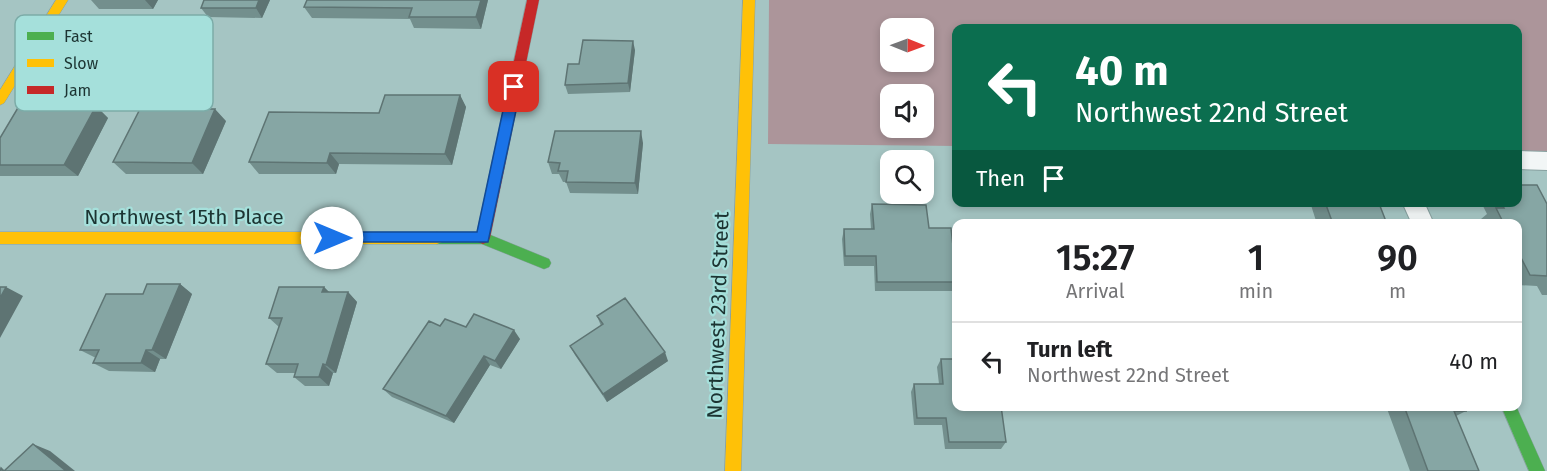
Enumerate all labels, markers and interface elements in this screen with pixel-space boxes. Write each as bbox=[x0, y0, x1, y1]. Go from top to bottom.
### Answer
legend bbox=[15, 15, 213, 111]
north arrow bbox=[880, 18, 934, 72]
map controls bbox=[880, 18, 934, 204]
text: Fast bbox=[64, 27, 93, 46]
text: 40 m bbox=[1075, 46, 1169, 96]
icon: left bbox=[976, 48, 1054, 126]
text: Slow bbox=[64, 54, 99, 73]
pin bbox=[488, 61, 539, 112]
icon: arrive bbox=[497, 70, 530, 103]
text: Jam bbox=[64, 81, 91, 100]
button: sound bbox=[880, 84, 934, 138]
text: Northwest 22nd Street bbox=[1075, 97, 1348, 129]
button: search bbox=[880, 150, 934, 204]
icon: arrive bbox=[1037, 162, 1070, 195]
text: Then bbox=[976, 165, 1025, 192]
street label: Northwest 15th Place bbox=[84, 204, 284, 230]
position arrow bbox=[300, 206, 364, 270]
street label: Northwest 23rd Street bbox=[701, 210, 735, 419]
text: 15:27 bbox=[1056, 236, 1135, 280]
text: 1 bbox=[1248, 236, 1264, 280]
text: 90 bbox=[1377, 236, 1418, 280]
text: Arrival bbox=[1066, 279, 1125, 303]
text: min bbox=[1239, 279, 1273, 303]
text: m bbox=[1389, 279, 1406, 303]
text: Turn left bbox=[1027, 336, 1112, 363]
icon: left bbox=[976, 345, 1009, 378]
text: 40 m bbox=[1449, 348, 1498, 375]
text: Northwest 22nd Street bbox=[1027, 363, 1229, 387]

